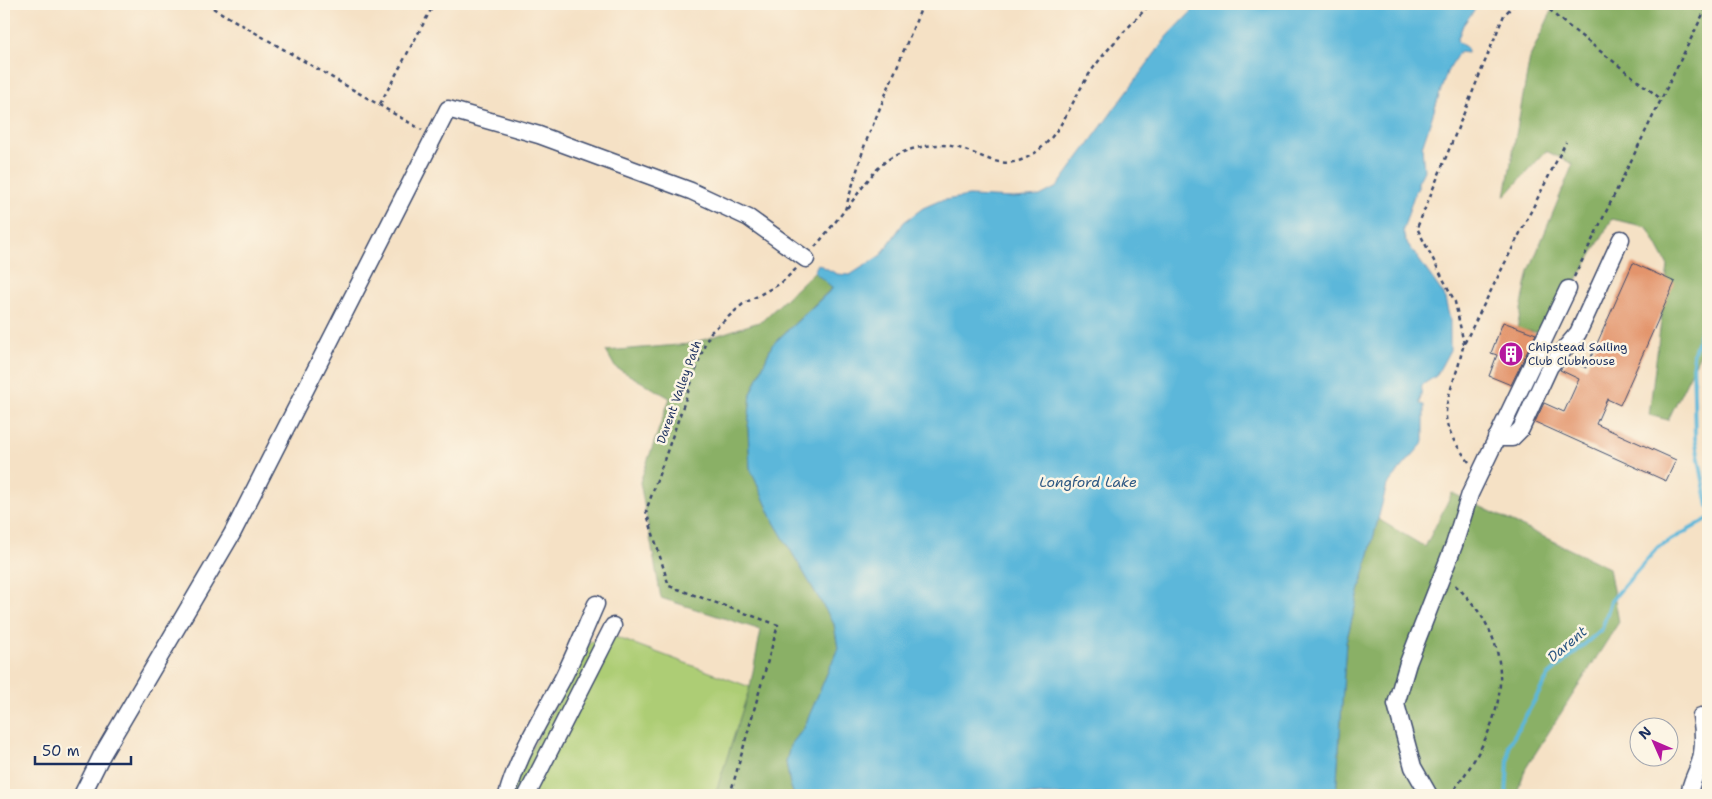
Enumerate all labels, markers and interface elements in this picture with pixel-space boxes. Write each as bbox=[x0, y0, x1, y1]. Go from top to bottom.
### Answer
street label: Darent Valley Path bbox=[653, 338, 705, 446]
place label: Chipstead Sailing Club Clubhouse bbox=[1528, 339, 1627, 369]
building icon: Chipstead Sailing Club Clubhouse bbox=[1498, 341, 1524, 367]
water label: Longford Lake bbox=[1039, 473, 1137, 491]
water label: Darent bbox=[1543, 622, 1591, 666]
north arrow bbox=[1630, 716, 1680, 766]
text: N bbox=[1635, 723, 1655, 743]
scale bar bbox=[35, 734, 131, 766]
text: 50 m bbox=[42, 741, 80, 761]

